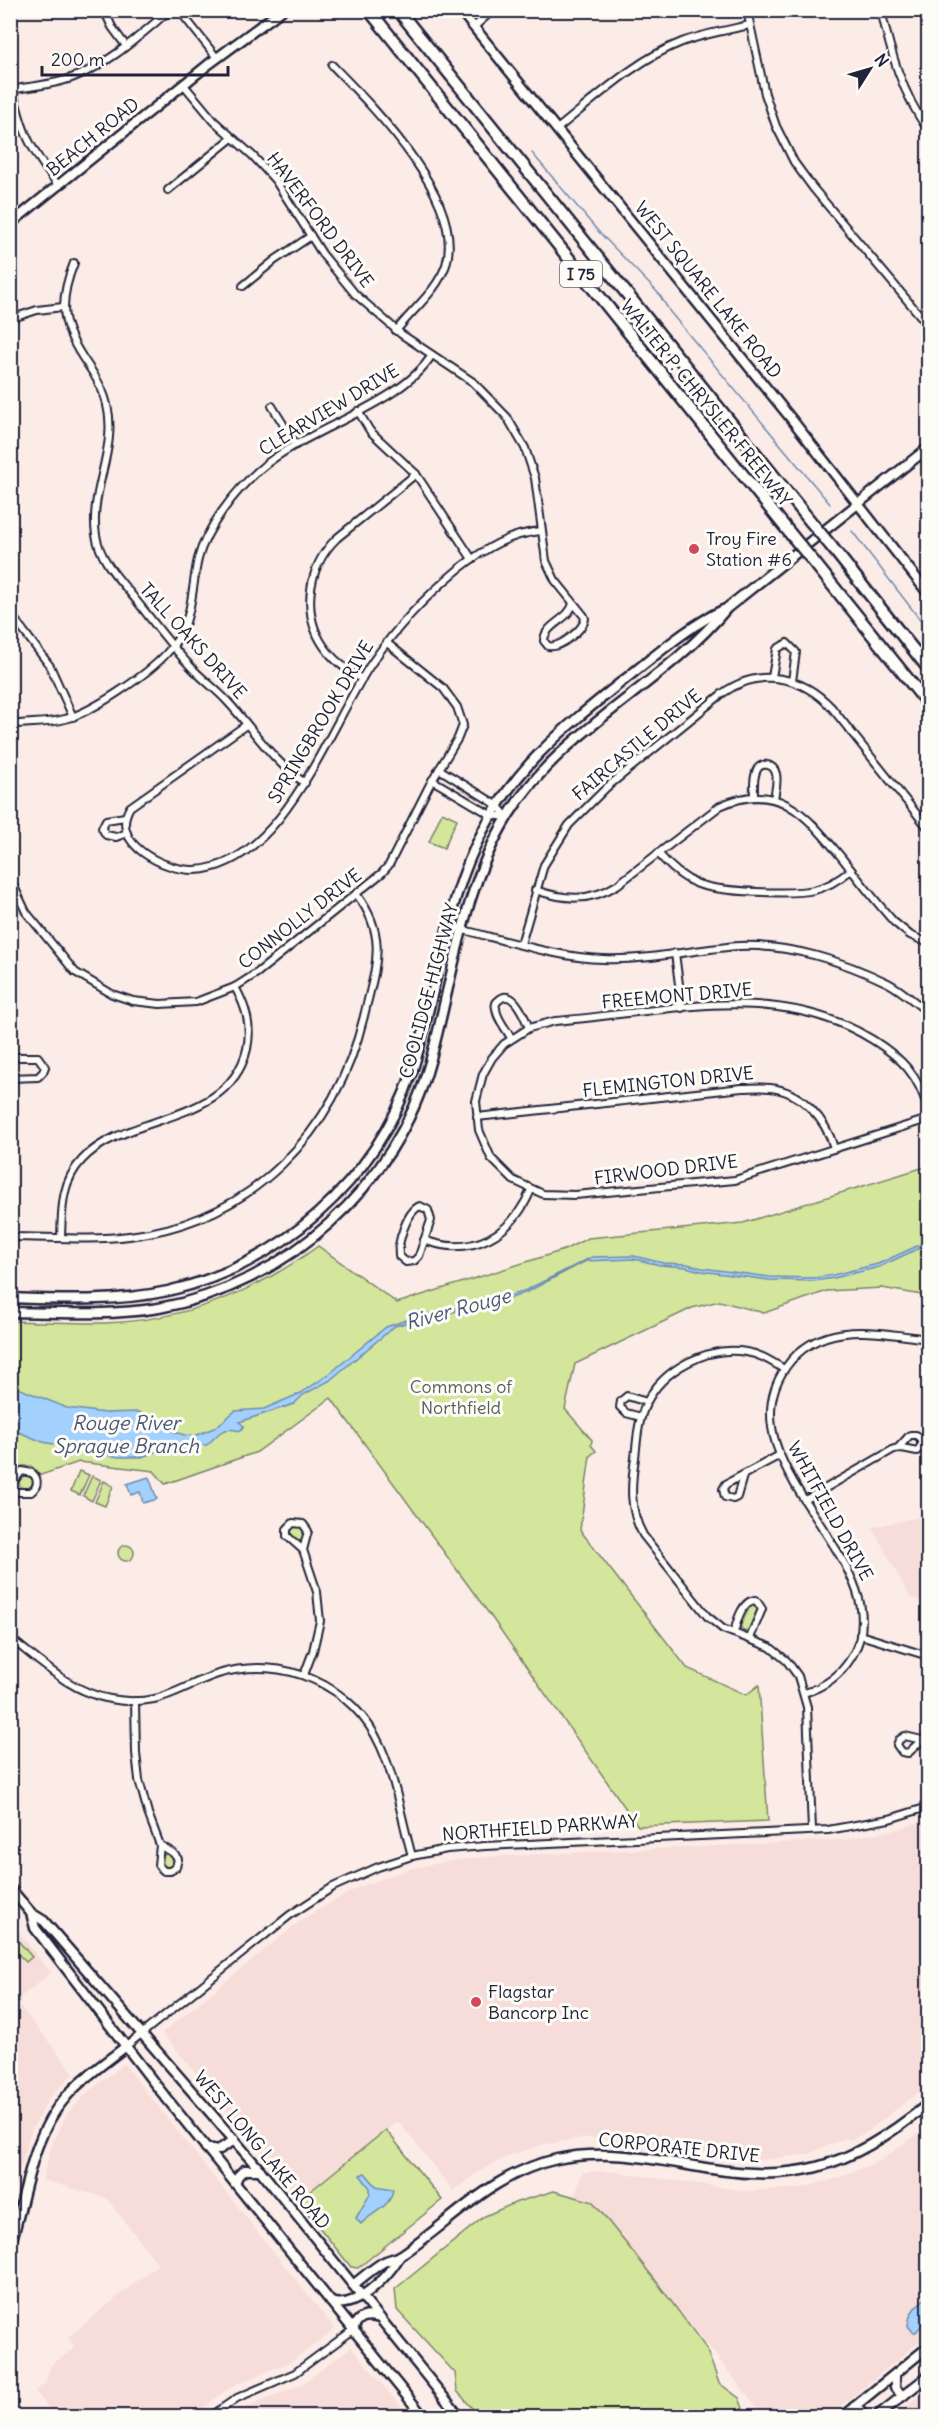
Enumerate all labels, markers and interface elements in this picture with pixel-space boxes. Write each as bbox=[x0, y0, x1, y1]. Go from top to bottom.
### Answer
scale bar bbox=[42, 39, 228, 77]
north arrow bbox=[840, 39, 900, 99]
text: 200 m bbox=[51, 48, 105, 71]
text: N bbox=[871, 50, 893, 70]
street label: BEACH ROAD bbox=[42, 92, 144, 181]
street label: HAVERFORD DRIVE bbox=[262, 147, 379, 292]
street label: WEST SQUARE LAKE ROAD bbox=[630, 197, 787, 383]
road number: I 75 bbox=[560, 261, 602, 287]
street label: WALTER P. CHRYSLER FREEWAY bbox=[616, 294, 797, 511]
street label: CLEARVIEW DRIVE bbox=[254, 359, 403, 460]
place label: Troy Fire Station #6 bbox=[706, 527, 792, 571]
marker: Troy Fire Station #6 bbox=[687, 542, 701, 556]
street label: TALL OAKS DRIVE bbox=[135, 578, 252, 704]
street label: SPRINGBROOK DRIVE bbox=[263, 636, 378, 807]
street label: FAIRCASTLE DRIVE bbox=[567, 684, 706, 805]
street label: CONNOLLY DRIVE bbox=[233, 863, 366, 974]
street label: COOLIDGE HIGHWAY bbox=[394, 901, 463, 1081]
street label: FREEMONT DRIVE bbox=[601, 977, 753, 1014]
street label: FLEMINGTON DRIVE bbox=[581, 1061, 755, 1102]
street label: FIRWOOD DRIVE bbox=[593, 1149, 739, 1190]
water label: River Rouge bbox=[402, 1282, 514, 1335]
park label: Commons of Northfield bbox=[410, 1375, 513, 1419]
water label: Rouge River Sprague Branch bbox=[53, 1410, 199, 1458]
street label: WHITFIELD DRIVE bbox=[783, 1437, 878, 1585]
street label: NORTHFIELD PARKWAY bbox=[441, 1809, 639, 1846]
place label: Flagstar Bancorp Inc bbox=[488, 1980, 589, 2024]
marker: Flagstar Bancorp Inc bbox=[469, 1995, 483, 2009]
street label: WEST LONG LAKE ROAD bbox=[189, 2066, 336, 2234]
street label: CORPORATE DRIVE bbox=[597, 2128, 761, 2167]

